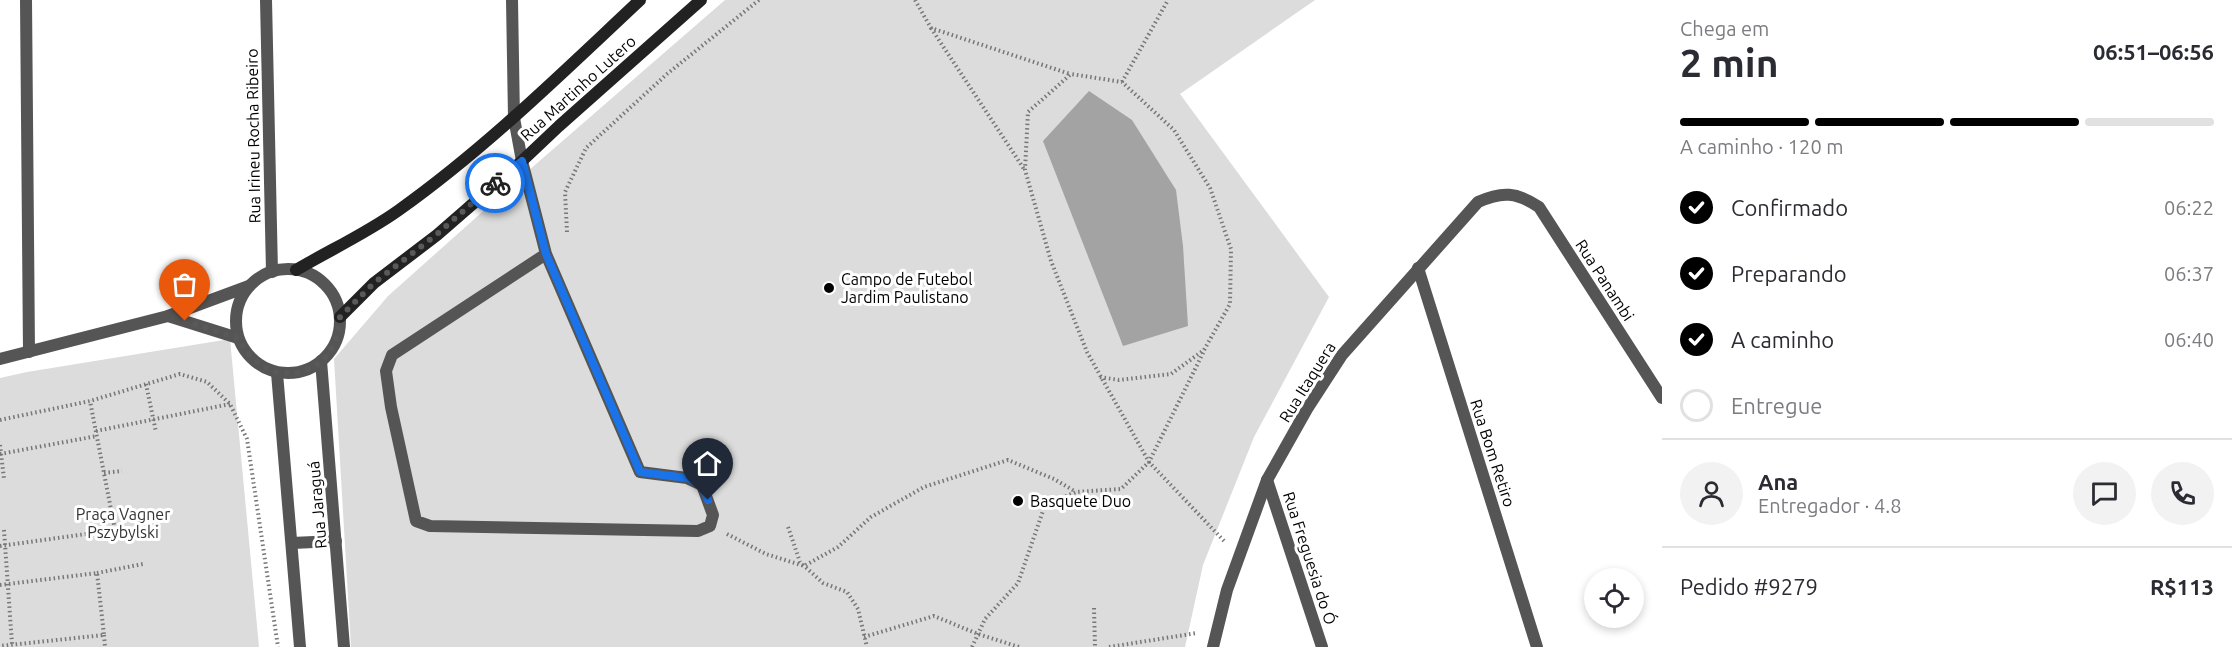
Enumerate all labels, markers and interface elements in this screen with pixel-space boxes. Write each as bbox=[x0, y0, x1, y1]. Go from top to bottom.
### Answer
text: Chega em bbox=[1680, 17, 1769, 40]
street label: Rua Martinho Lutero bbox=[517, 32, 639, 144]
text: 06:51–06:56 bbox=[2093, 39, 2214, 64]
text: 2 min bbox=[1680, 41, 1779, 84]
street label: Rua Irineu Rocha Ribeiro bbox=[242, 48, 264, 224]
text: A caminho · 120 m bbox=[1680, 135, 1844, 158]
courier bbox=[465, 153, 525, 213]
icon: bike bbox=[479, 167, 512, 200]
icon: check bbox=[1680, 191, 1713, 224]
text: Confirmado bbox=[1731, 195, 1848, 220]
text: 06:22 bbox=[2164, 196, 2214, 219]
street label: Rua Panambi bbox=[1572, 236, 1638, 324]
icon: check bbox=[1680, 257, 1713, 290]
pin bbox=[159, 259, 210, 321]
text: Preparando bbox=[1731, 261, 1847, 286]
text: 06:37 bbox=[2164, 262, 2214, 285]
icon: bag bbox=[168, 268, 201, 301]
place label: Campo de Futebol Jardim Paulistano bbox=[841, 270, 972, 306]
marker: Campo de Futebol Jardim Paulistano bbox=[822, 281, 836, 295]
icon: check bbox=[1680, 323, 1713, 356]
text: A caminho bbox=[1731, 327, 1834, 352]
text: 06:40 bbox=[2164, 328, 2214, 351]
street label: Rua Itaquera bbox=[1275, 339, 1339, 425]
text: Entregue bbox=[1731, 393, 1822, 418]
street label: Rua Bom Retiro bbox=[1467, 397, 1519, 509]
pin bbox=[682, 438, 733, 500]
icon: home bbox=[691, 447, 724, 480]
street label: Rua Jaraguá bbox=[304, 460, 330, 550]
button: person bbox=[1680, 462, 1743, 525]
button: chat bbox=[2073, 462, 2136, 525]
button: phone bbox=[2151, 462, 2214, 525]
text: Ana bbox=[1758, 469, 1798, 494]
street label: Rua Freguesia do Ó bbox=[1280, 489, 1341, 627]
place label: Basquete Duo bbox=[1030, 492, 1131, 510]
marker: Basquete Duo bbox=[1011, 494, 1025, 508]
text: Entregador · 4.8 bbox=[1758, 494, 1901, 517]
park label: Praça Vagner Pszybylski bbox=[76, 505, 170, 541]
map controls bbox=[1584, 568, 1644, 628]
button: locate bbox=[1584, 568, 1644, 628]
text: Pedido #9279 bbox=[1680, 574, 1818, 599]
text: R$113 bbox=[2150, 574, 2214, 599]

